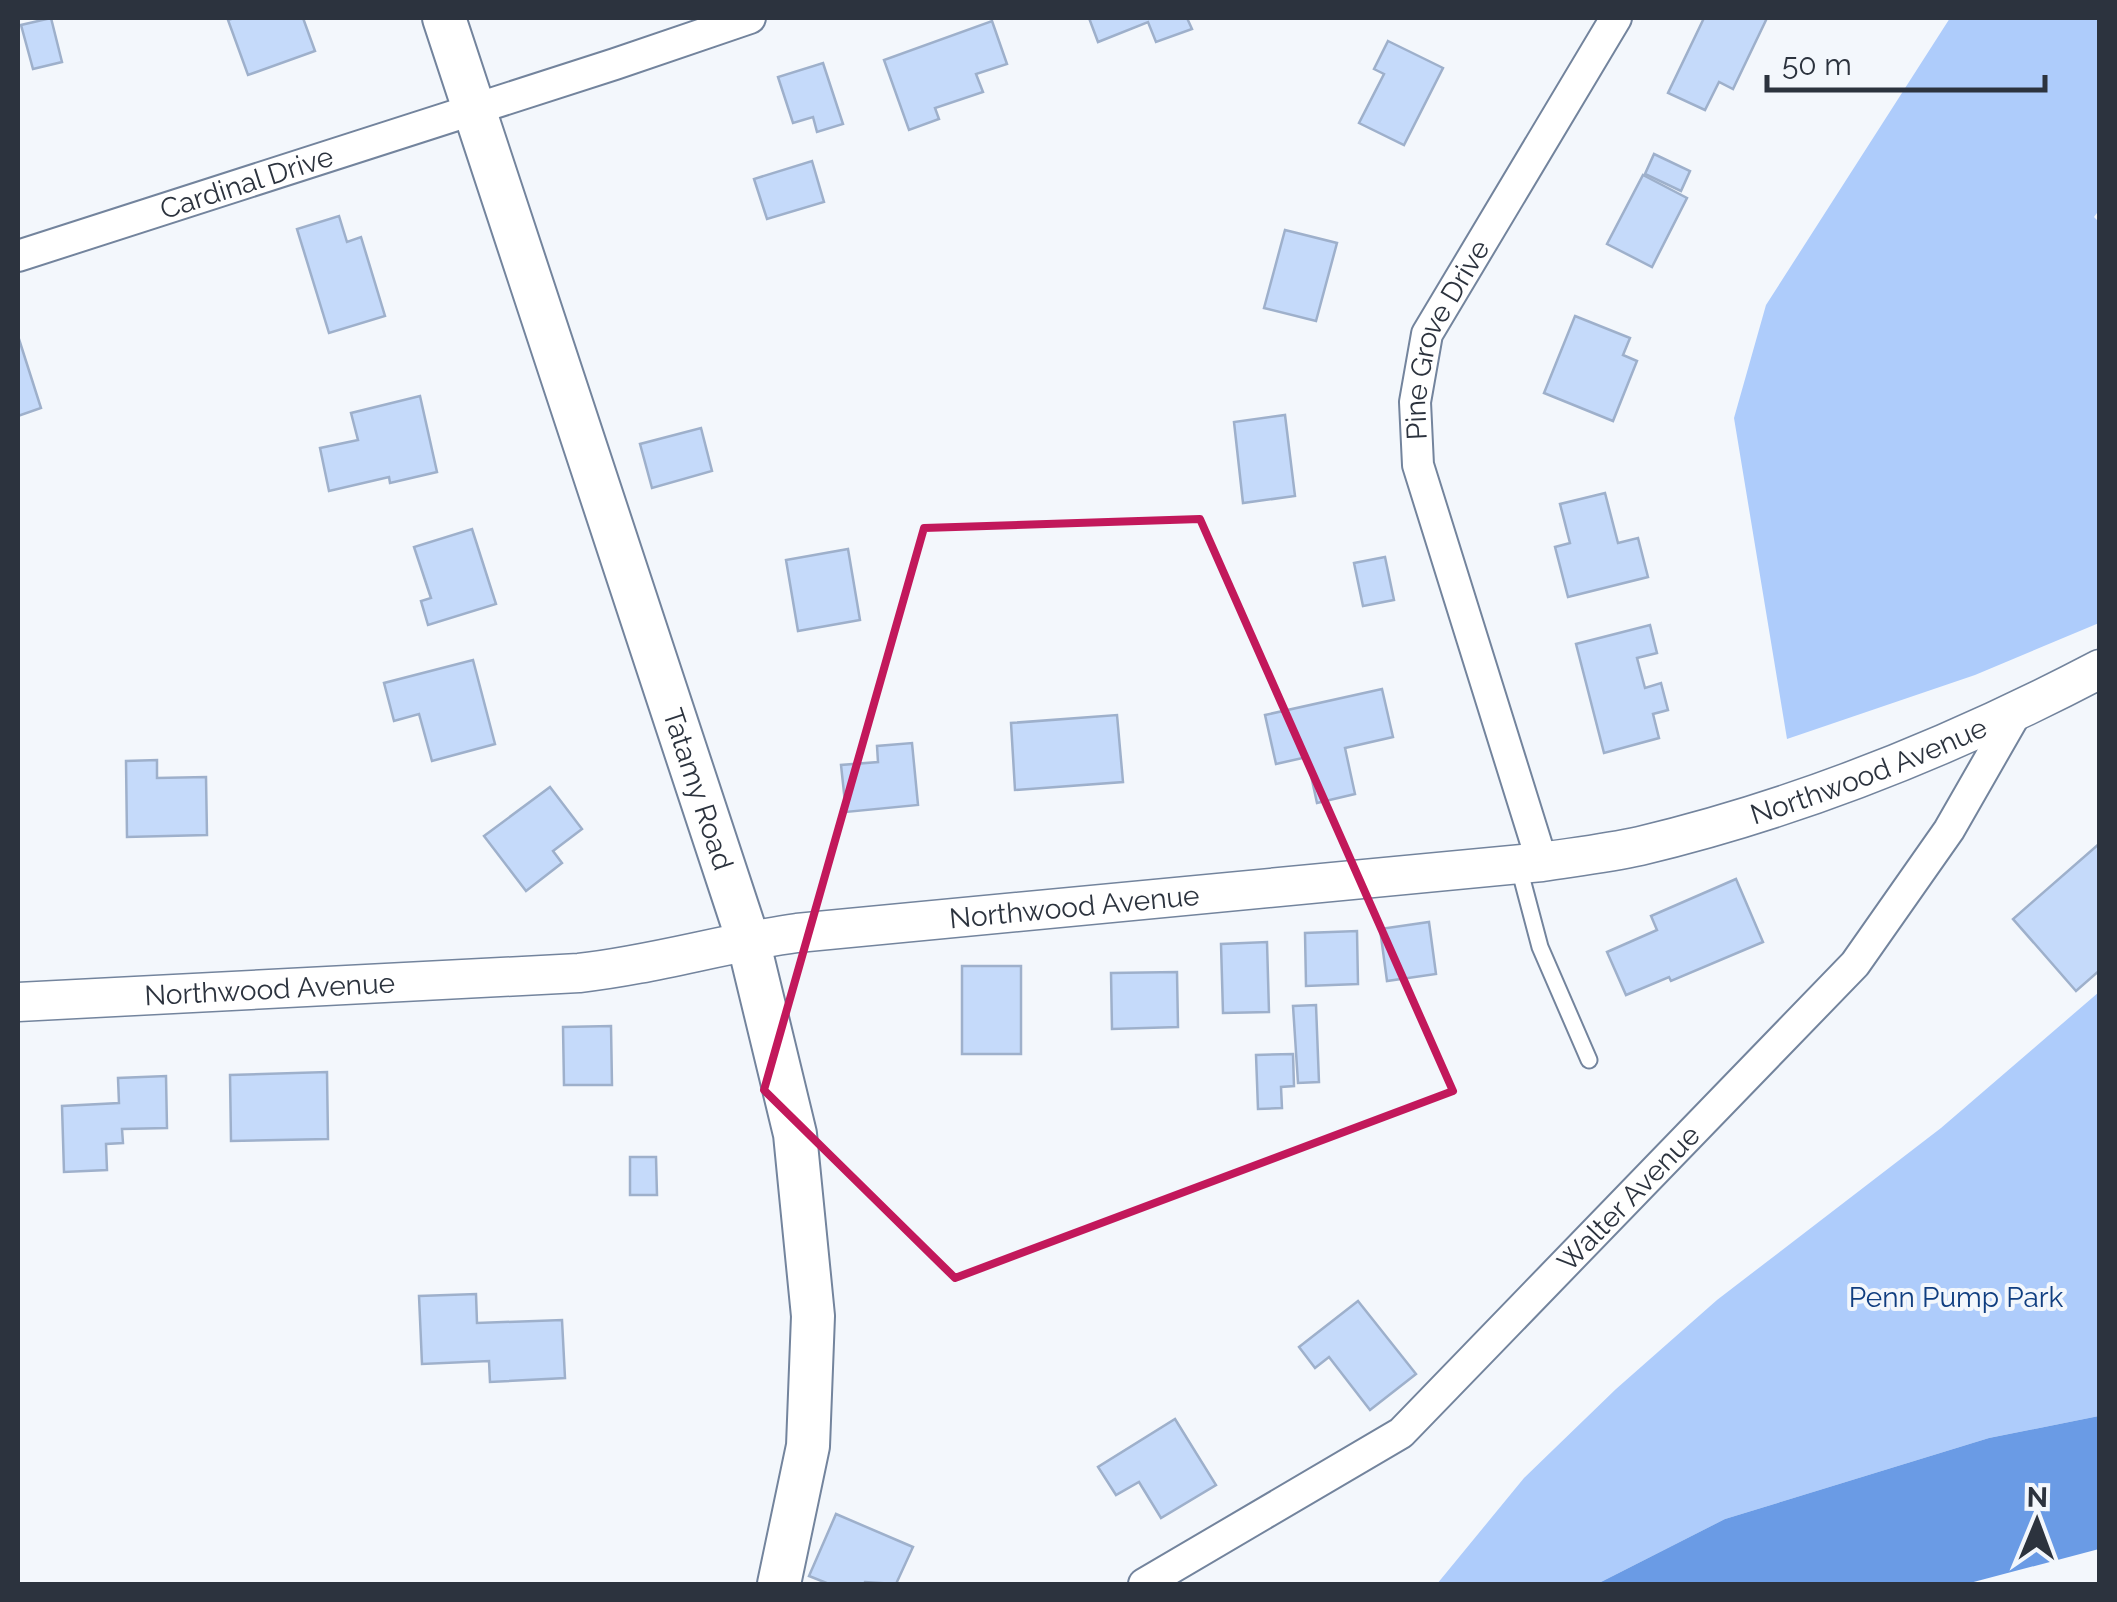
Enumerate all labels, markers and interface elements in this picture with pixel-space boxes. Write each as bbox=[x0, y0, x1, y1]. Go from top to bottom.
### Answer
scale bar bbox=[1767, 30, 2044, 92]
text: 50 m bbox=[1782, 47, 1852, 82]
street label: Cardinal Drive bbox=[156, 140, 337, 226]
street label: Pine Grove Drive bbox=[1399, 234, 1496, 441]
street label: Tatamy Road bbox=[656, 704, 740, 874]
street label: Northwood Avenue bbox=[1746, 711, 1992, 832]
street label: Northwood Avenue bbox=[948, 879, 1201, 935]
street label: Northwood Avenue bbox=[144, 967, 396, 1012]
street label: Walter Avenue bbox=[1551, 1119, 1707, 1278]
park label: Penn Pump Park bbox=[1849, 1281, 2064, 1314]
north arrow bbox=[1987, 1472, 2087, 1572]
text: N bbox=[2026, 1481, 2048, 1514]

